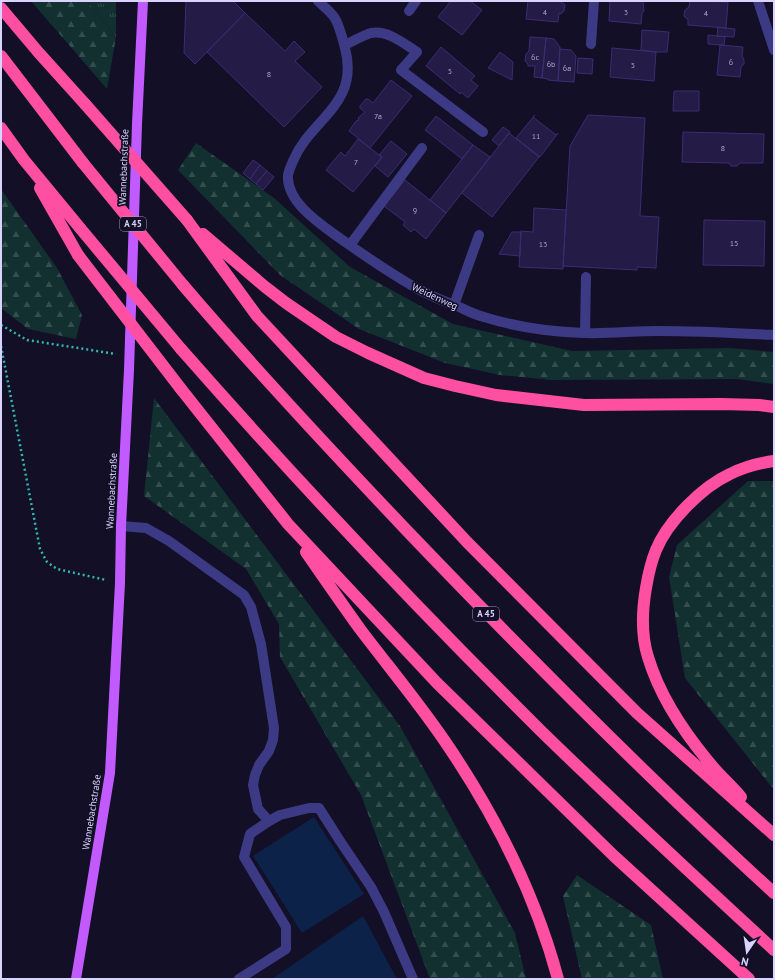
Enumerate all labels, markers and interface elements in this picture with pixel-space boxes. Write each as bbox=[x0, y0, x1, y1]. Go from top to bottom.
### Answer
house number: 4 bbox=[543, 7, 548, 17]
house number: 3 bbox=[624, 7, 628, 17]
house number: 4 bbox=[704, 8, 709, 18]
house number: 6c bbox=[531, 52, 539, 62]
house number: 6 bbox=[729, 57, 733, 67]
house number: 6b bbox=[547, 59, 555, 69]
house number: 5 bbox=[631, 60, 635, 70]
house number: 6a bbox=[563, 63, 571, 73]
house number: 5 bbox=[448, 66, 452, 76]
house number: 8 bbox=[267, 69, 271, 79]
house number: 7a bbox=[374, 111, 382, 121]
street label: Wannebachstraße bbox=[116, 129, 131, 205]
house number: 11 bbox=[532, 131, 540, 141]
house number: 8 bbox=[721, 143, 725, 153]
house number: 7 bbox=[354, 157, 358, 167]
house number: 9 bbox=[413, 205, 417, 215]
road number: A 45 bbox=[120, 217, 146, 231]
house number: 15 bbox=[730, 238, 738, 248]
house number: 13 bbox=[539, 239, 547, 249]
street label: Weidenweg bbox=[410, 280, 460, 313]
street label: Wannebachstraße bbox=[103, 453, 120, 529]
road number: A 45 bbox=[473, 607, 499, 621]
street label: Wannebachstraße bbox=[79, 773, 104, 851]
north arrow bbox=[727, 932, 767, 972]
text: N bbox=[740, 954, 750, 969]

